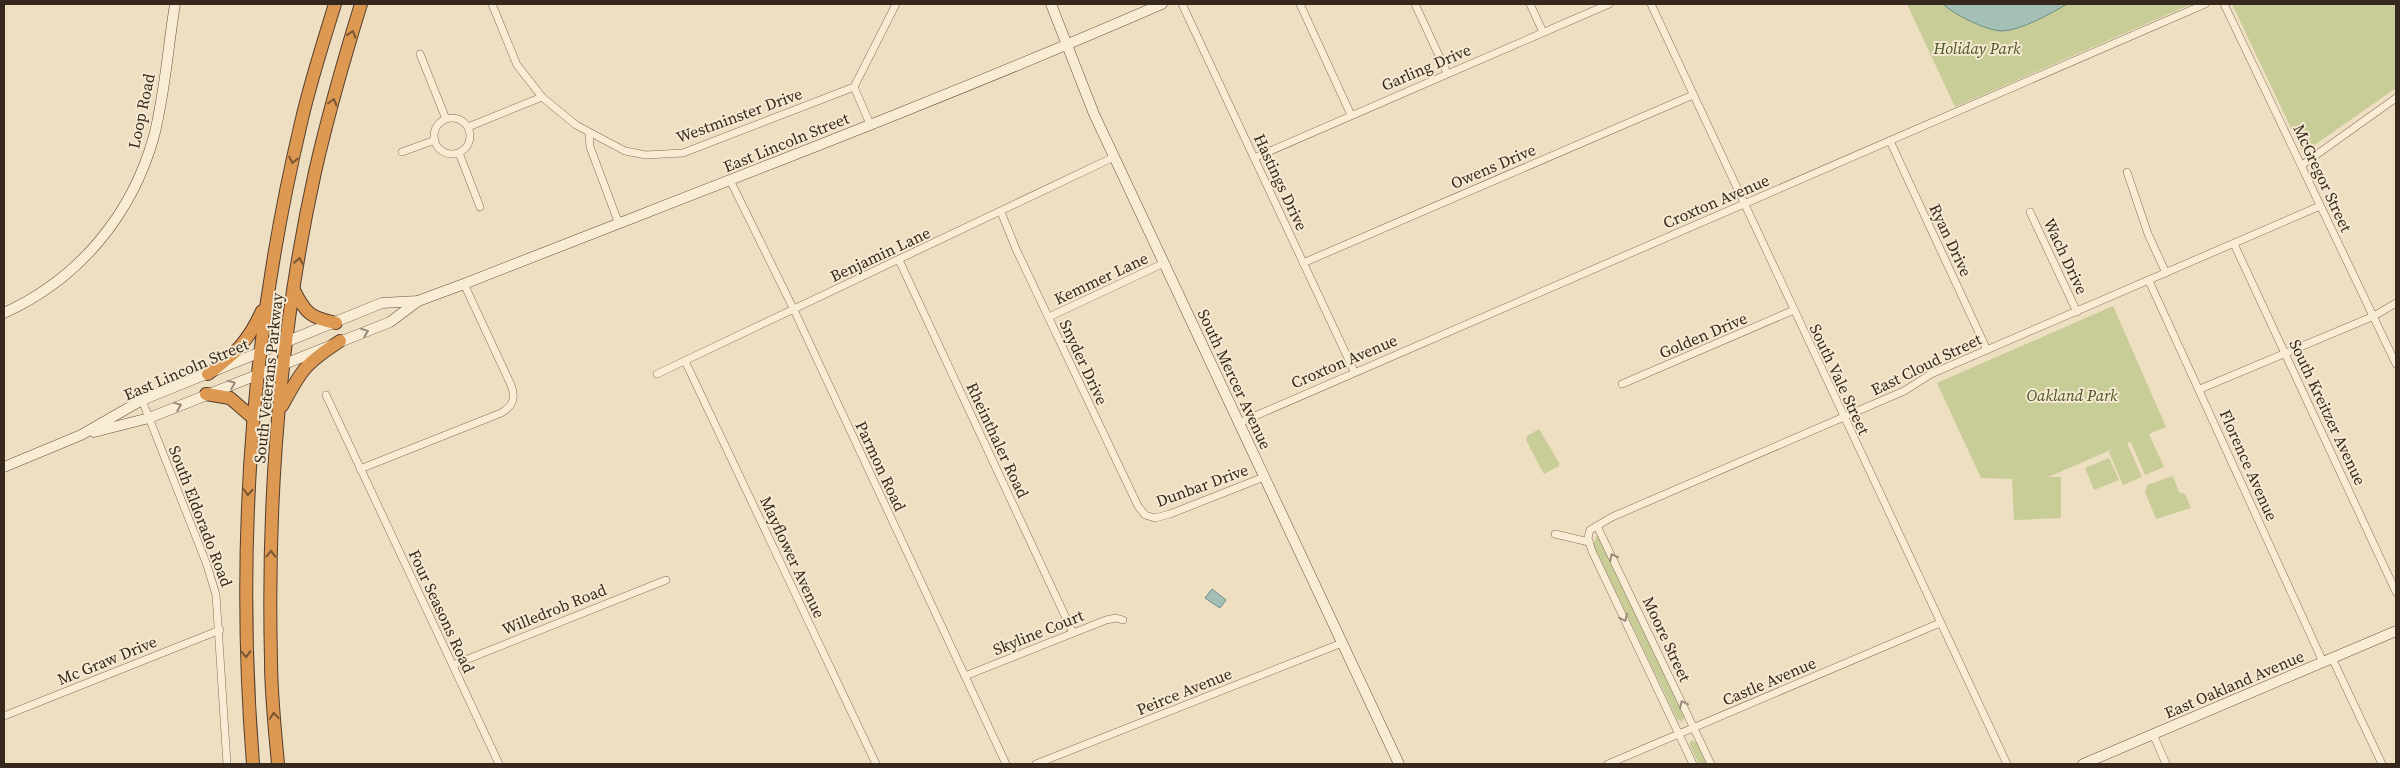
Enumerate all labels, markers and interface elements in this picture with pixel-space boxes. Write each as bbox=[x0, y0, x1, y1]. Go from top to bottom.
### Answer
one-way arrow bbox=[346, 30, 356, 39]
park label: Holiday Park bbox=[1932, 37, 2021, 59]
street label: Garling Drive bbox=[1378, 38, 1474, 96]
street label: Loop Road bbox=[122, 71, 160, 151]
street label: Westminster Drive bbox=[673, 82, 805, 148]
one-way arrow bbox=[327, 97, 338, 106]
street label: East Lincoln Street bbox=[720, 106, 853, 177]
street label: McGregor Street bbox=[2288, 121, 2358, 236]
street label: Hastings Drive bbox=[1249, 130, 1313, 234]
street label: Owens Drive bbox=[1447, 138, 1539, 194]
one-way arrow bbox=[288, 155, 298, 164]
street label: Croxton Avenue bbox=[1659, 169, 1773, 233]
street label: Ryan Drive bbox=[1925, 200, 1977, 280]
street label: Wach Drive bbox=[2039, 214, 2093, 298]
street label: Benjamin Lane bbox=[826, 221, 934, 287]
street label: Kemmer Lane bbox=[1050, 247, 1152, 309]
one-way arrow bbox=[293, 256, 303, 265]
street label: South Veterans Parkway bbox=[248, 291, 288, 464]
street label: South Mercer Avenue bbox=[1193, 305, 1277, 453]
street label: Golden Drive bbox=[1656, 307, 1750, 363]
street label: Snyder Drive bbox=[1055, 316, 1113, 408]
street label: South Vale Street bbox=[1805, 320, 1876, 439]
one-way arrow bbox=[360, 327, 369, 338]
street label: East Cloud Street bbox=[1867, 327, 1986, 400]
street label: Croxton Avenue bbox=[1287, 329, 1401, 393]
street label: East Lincoln Street bbox=[120, 332, 253, 405]
street label: South Kreitzer Avenue bbox=[2285, 335, 2371, 489]
one-way arrow bbox=[228, 379, 236, 389]
street label: Rheinthaler Road bbox=[962, 379, 1034, 501]
park label: Oakland Park bbox=[2026, 384, 2118, 406]
one-way arrow bbox=[173, 402, 181, 412]
street label: Florence Avenue bbox=[2215, 406, 2283, 524]
street label: Parmon Road bbox=[851, 417, 911, 515]
street label: South Eldorado Road bbox=[164, 442, 238, 590]
street label: Dunbar Drive bbox=[1153, 458, 1251, 512]
one-way arrow bbox=[243, 488, 253, 496]
street label: Mayflower Avenue bbox=[755, 493, 831, 621]
street label: Four Seasons Road bbox=[404, 546, 480, 676]
one-way arrow bbox=[266, 550, 276, 558]
one-way arrow bbox=[1609, 554, 1619, 563]
street label: Willedrob Road bbox=[498, 578, 610, 640]
street label: Moore Street bbox=[1638, 593, 1697, 686]
street label: Skyline Court bbox=[989, 604, 1087, 660]
one-way arrow bbox=[1618, 613, 1628, 622]
street label: Mc Graw Drive bbox=[54, 630, 160, 690]
street label: East Oakland Avenue bbox=[2161, 645, 2307, 723]
one-way arrow bbox=[241, 650, 252, 658]
street label: Castle Avenue bbox=[1719, 651, 1819, 711]
street label: Peirce Avenue bbox=[1133, 662, 1235, 720]
one-way arrow bbox=[1679, 700, 1689, 709]
one-way arrow bbox=[269, 711, 280, 719]

